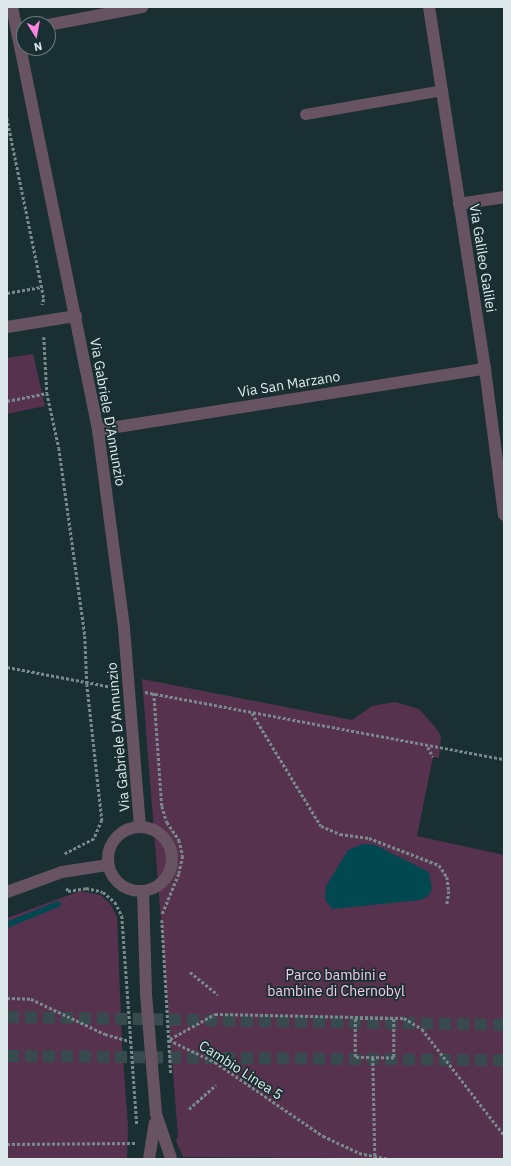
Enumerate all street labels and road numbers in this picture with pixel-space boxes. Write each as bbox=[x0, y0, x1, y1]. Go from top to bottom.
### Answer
street label: Via Galileo Galilei bbox=[466, 203, 500, 313]
street label: Via Gabriele D'Annunzio bbox=[87, 337, 129, 487]
street label: Via San Marzano bbox=[237, 368, 341, 400]
street label: Via Gabriele D'Annunzio bbox=[103, 662, 133, 812]
street label: Cambio Linea 5 bbox=[196, 1037, 286, 1103]

